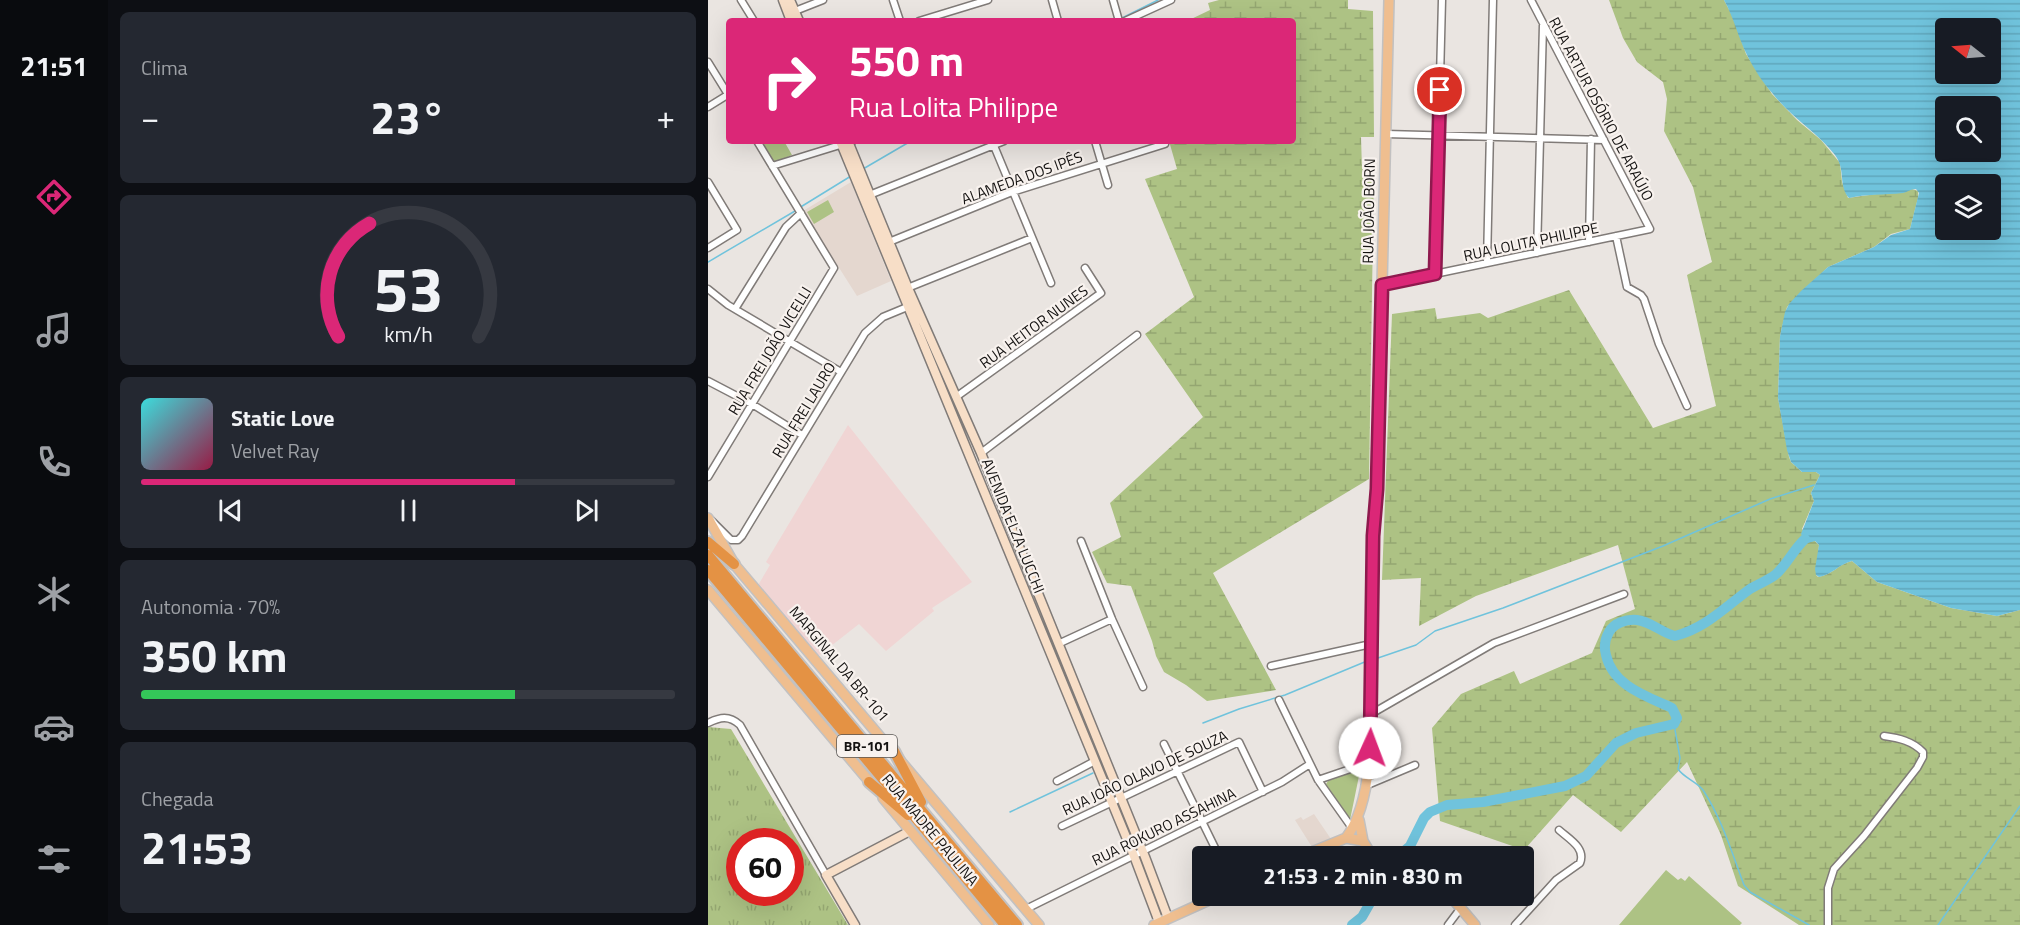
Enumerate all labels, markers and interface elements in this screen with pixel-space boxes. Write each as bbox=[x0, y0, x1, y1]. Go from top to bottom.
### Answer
street label: RUA ARTUR OSÓRIO DE ARAÚJO bbox=[1543, 13, 1660, 205]
north arrow bbox=[1935, 18, 2001, 84]
map controls bbox=[1935, 18, 2001, 240]
text: 550 m bbox=[849, 28, 964, 92]
icon: right bbox=[750, 42, 828, 120]
text: 21:51 bbox=[20, 45, 88, 86]
text: Clima bbox=[141, 52, 188, 83]
pin bbox=[1414, 64, 1465, 115]
icon: arrive bbox=[1423, 73, 1456, 106]
text: 23° bbox=[370, 83, 446, 151]
text: Rua Lolita Philippe bbox=[849, 86, 1058, 127]
text: − bbox=[141, 92, 159, 142]
text: + bbox=[657, 92, 675, 142]
button: search bbox=[1935, 96, 2001, 162]
street label: ALAMEDA DOS IPÊS bbox=[958, 145, 1086, 210]
street label: RUA JOÃO BORN bbox=[1356, 158, 1381, 264]
button: layers bbox=[1935, 174, 2001, 240]
icon: directions bbox=[33, 176, 75, 218]
street label: RUA LOLITA PHILIPPE bbox=[1461, 216, 1601, 267]
text: 53 bbox=[373, 240, 443, 335]
street label: RUA HEITOR NUNES bbox=[975, 279, 1093, 374]
street label: RUA FREI JOÃO VICELLI bbox=[722, 282, 817, 419]
icon: music bbox=[33, 309, 75, 351]
text: km/h bbox=[384, 318, 432, 350]
street label: RUA FREI LAURO bbox=[766, 357, 841, 462]
text: Static Love bbox=[231, 401, 334, 435]
text: Velvet Ray bbox=[231, 435, 320, 466]
icon: phone bbox=[33, 441, 75, 483]
street label: AVENIDA ELZA LUCCHI bbox=[976, 455, 1051, 597]
icon: previous bbox=[214, 494, 247, 527]
icon: pause bbox=[392, 494, 425, 527]
icon: next bbox=[570, 494, 603, 527]
icon: climate bbox=[33, 573, 75, 615]
text: Autonomia · 70% bbox=[141, 591, 280, 622]
street label: MARGINAL DA BR-101 bbox=[784, 601, 895, 727]
text: 350 km bbox=[141, 621, 287, 689]
icon: car bbox=[33, 706, 75, 748]
position arrow bbox=[1338, 716, 1402, 780]
street label: RUA JOÃO OLAVO DE SOUZA bbox=[1058, 724, 1231, 821]
road number: BR-101 bbox=[837, 735, 897, 757]
street label: RUA MADRE PAULINA bbox=[877, 769, 984, 891]
street label: RUA ROKURO ASSAHINA bbox=[1088, 782, 1240, 871]
text: Chegada bbox=[141, 783, 214, 814]
text: 21:53 bbox=[141, 813, 253, 881]
speed limit sign: 60 bbox=[726, 828, 804, 906]
icon: filters bbox=[33, 838, 75, 880]
text: 21:53 · 2 min · 830 m bbox=[1263, 859, 1463, 893]

